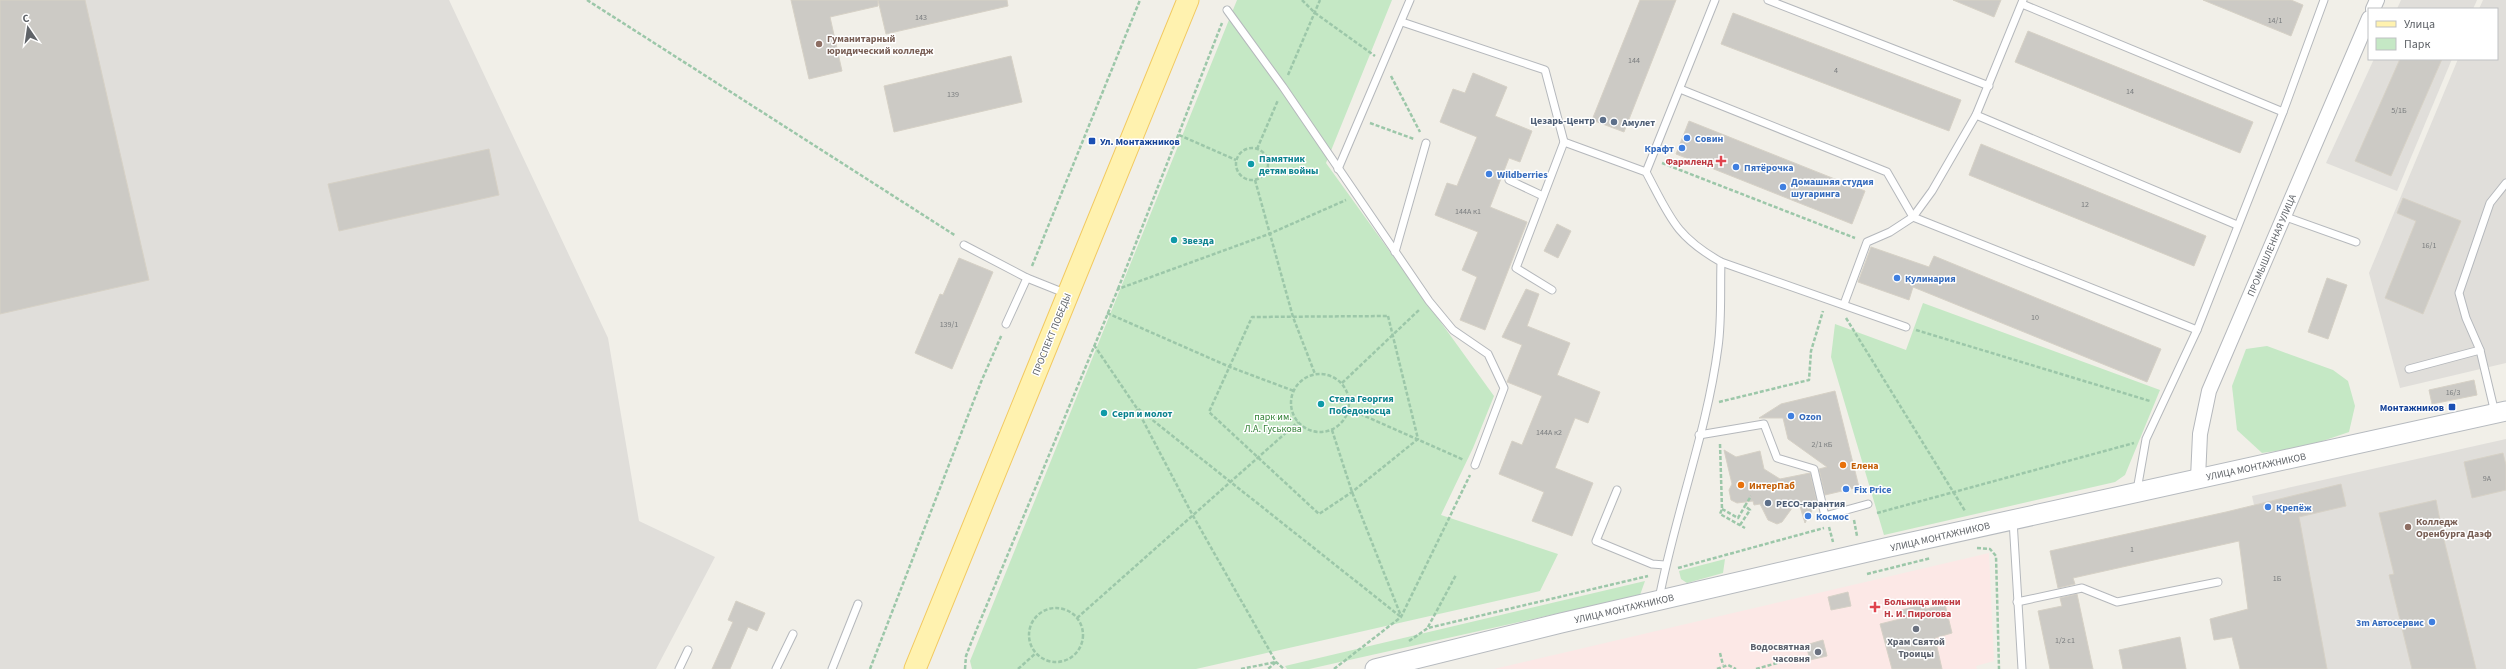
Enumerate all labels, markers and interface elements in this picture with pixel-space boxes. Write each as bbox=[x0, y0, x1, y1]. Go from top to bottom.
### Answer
north arrow bbox=[8, 8, 48, 48]
legend bbox=[2368, 8, 2498, 60]
text: С bbox=[21, 11, 31, 27]
house number: 143 bbox=[915, 12, 927, 23]
house number: 14/1 bbox=[2268, 15, 2282, 26]
text: Улица bbox=[2404, 16, 2435, 33]
place label: Гуманитарный юридический колледж bbox=[827, 32, 934, 58]
text: Парк bbox=[2404, 36, 2430, 53]
marker: Гуманитарный юридический колледж bbox=[814, 39, 824, 49]
house number: 144 bbox=[1628, 55, 1640, 66]
house number: 4 bbox=[1834, 65, 1838, 76]
house number: 14 bbox=[2126, 86, 2134, 97]
house number: 139 bbox=[947, 89, 959, 100]
house number: 5/1Б bbox=[2391, 105, 2407, 116]
place label: Цезарь-Центр bbox=[1530, 114, 1595, 128]
marker: Цезарь-Центр bbox=[1598, 115, 1608, 125]
place label: Амулет bbox=[1621, 116, 1655, 130]
marker: Амулет bbox=[1609, 117, 1619, 127]
place label: Совин bbox=[1695, 132, 1723, 146]
marker: Совин bbox=[1682, 133, 1692, 143]
place label: Ул. Монтажников bbox=[1100, 135, 1180, 149]
marker: Ул. Монтажников bbox=[1087, 136, 1097, 146]
place label: Крафт bbox=[1645, 142, 1674, 156]
marker: Крафт bbox=[1677, 143, 1687, 153]
place label: Памятник детям войны bbox=[1259, 152, 1318, 178]
place label: Фармленд bbox=[1665, 155, 1713, 169]
marker: Фармленд bbox=[1716, 156, 1726, 166]
marker: Памятник детям войны bbox=[1246, 159, 1256, 169]
place label: Пятёрочка bbox=[1744, 161, 1793, 175]
marker: Пятёрочка bbox=[1731, 162, 1741, 172]
place label: Wildberries bbox=[1497, 168, 1548, 182]
marker: Wildberries bbox=[1484, 169, 1494, 179]
place label: Домашняя студия шугаринга bbox=[1791, 175, 1874, 201]
marker: Домашняя студия шугаринга bbox=[1778, 182, 1788, 192]
street label: ПРОМЫШЛЕННАЯ УЛИЦА bbox=[2244, 192, 2300, 299]
house number: 12 bbox=[2081, 199, 2089, 210]
house number: 144А к1 bbox=[1455, 206, 1481, 217]
place label: Звезда bbox=[1182, 234, 1214, 248]
marker: Звезда bbox=[1169, 235, 1179, 245]
house number: 16/1 bbox=[2422, 240, 2436, 251]
place label: Кулинария bbox=[1905, 272, 1956, 286]
marker: Кулинария bbox=[1892, 273, 1902, 283]
street label: ПРОСПЕКТ ПОБЕДЫ bbox=[1029, 291, 1075, 378]
house number: 10 bbox=[2031, 312, 2039, 323]
house number: 139/1 bbox=[940, 319, 958, 330]
house number: 16/3 bbox=[2446, 387, 2460, 398]
place label: Стела Георгия Победоносца bbox=[1329, 392, 1394, 418]
marker: Стела Георгия Победоносца bbox=[1316, 399, 1326, 409]
place label: Монтажников bbox=[2380, 401, 2444, 415]
marker: Монтажников bbox=[2447, 402, 2457, 412]
place label: Серп и молот bbox=[1112, 407, 1172, 421]
marker: Серп и молот bbox=[1099, 408, 1109, 418]
park label: парк им. Л.А. Гуськова bbox=[1244, 410, 1302, 436]
place label: Ozon bbox=[1799, 410, 1822, 424]
marker: Ozon bbox=[1786, 411, 1796, 421]
house number: 144А к2 bbox=[1536, 427, 1562, 438]
house number: 2/1 кБ bbox=[1812, 439, 1833, 450]
street label: УЛИЦА МОНТАЖНИКОВ bbox=[2205, 450, 2308, 484]
place label: Елена bbox=[1851, 459, 1878, 473]
marker: Елена bbox=[1838, 460, 1848, 470]
house number: 9А bbox=[2483, 473, 2492, 484]
place label: ИнтерПаб bbox=[1749, 479, 1795, 493]
marker: ИнтерПаб bbox=[1736, 480, 1746, 490]
place label: Fix Price bbox=[1854, 483, 1891, 497]
marker: Fix Price bbox=[1841, 484, 1851, 494]
place label: PECO-гарантия bbox=[1776, 497, 1845, 511]
marker: PECO-гарантия bbox=[1763, 498, 1773, 508]
place label: Крепёж bbox=[2276, 501, 2312, 515]
marker: Крепёж bbox=[2263, 502, 2273, 512]
place label: Космос bbox=[1816, 510, 1849, 524]
marker: Космос bbox=[1803, 511, 1813, 521]
place label: Колледж Оренбурга Даэф bbox=[2416, 515, 2492, 541]
street label: УЛИЦА МОНТАЖНИКОВ bbox=[1889, 519, 1991, 555]
marker: Колледж Оренбурга Даэф bbox=[2403, 522, 2413, 532]
house number: 1 bbox=[2130, 544, 2134, 555]
house number: 1Б bbox=[2273, 573, 2282, 584]
street label: УЛИЦА МОНТАЖНИКОВ bbox=[1573, 591, 1675, 627]
place label: Больница имени Н. И. Пирогова bbox=[1884, 595, 1961, 621]
marker: Больница имени Н. И. Пирогова bbox=[1869, 601, 1881, 613]
place label: 3m Автосервис bbox=[2356, 616, 2424, 630]
marker: 3m Автосервис bbox=[2427, 617, 2437, 627]
marker: Храм Святой Троицы bbox=[1911, 624, 1921, 634]
place label: Храм Святой Троицы bbox=[1887, 635, 1945, 661]
house number: 1/2 с1 bbox=[2055, 635, 2075, 646]
place label: Водосвятная часовня bbox=[1750, 640, 1810, 666]
marker: Водосвятная часовня bbox=[1813, 647, 1823, 657]

